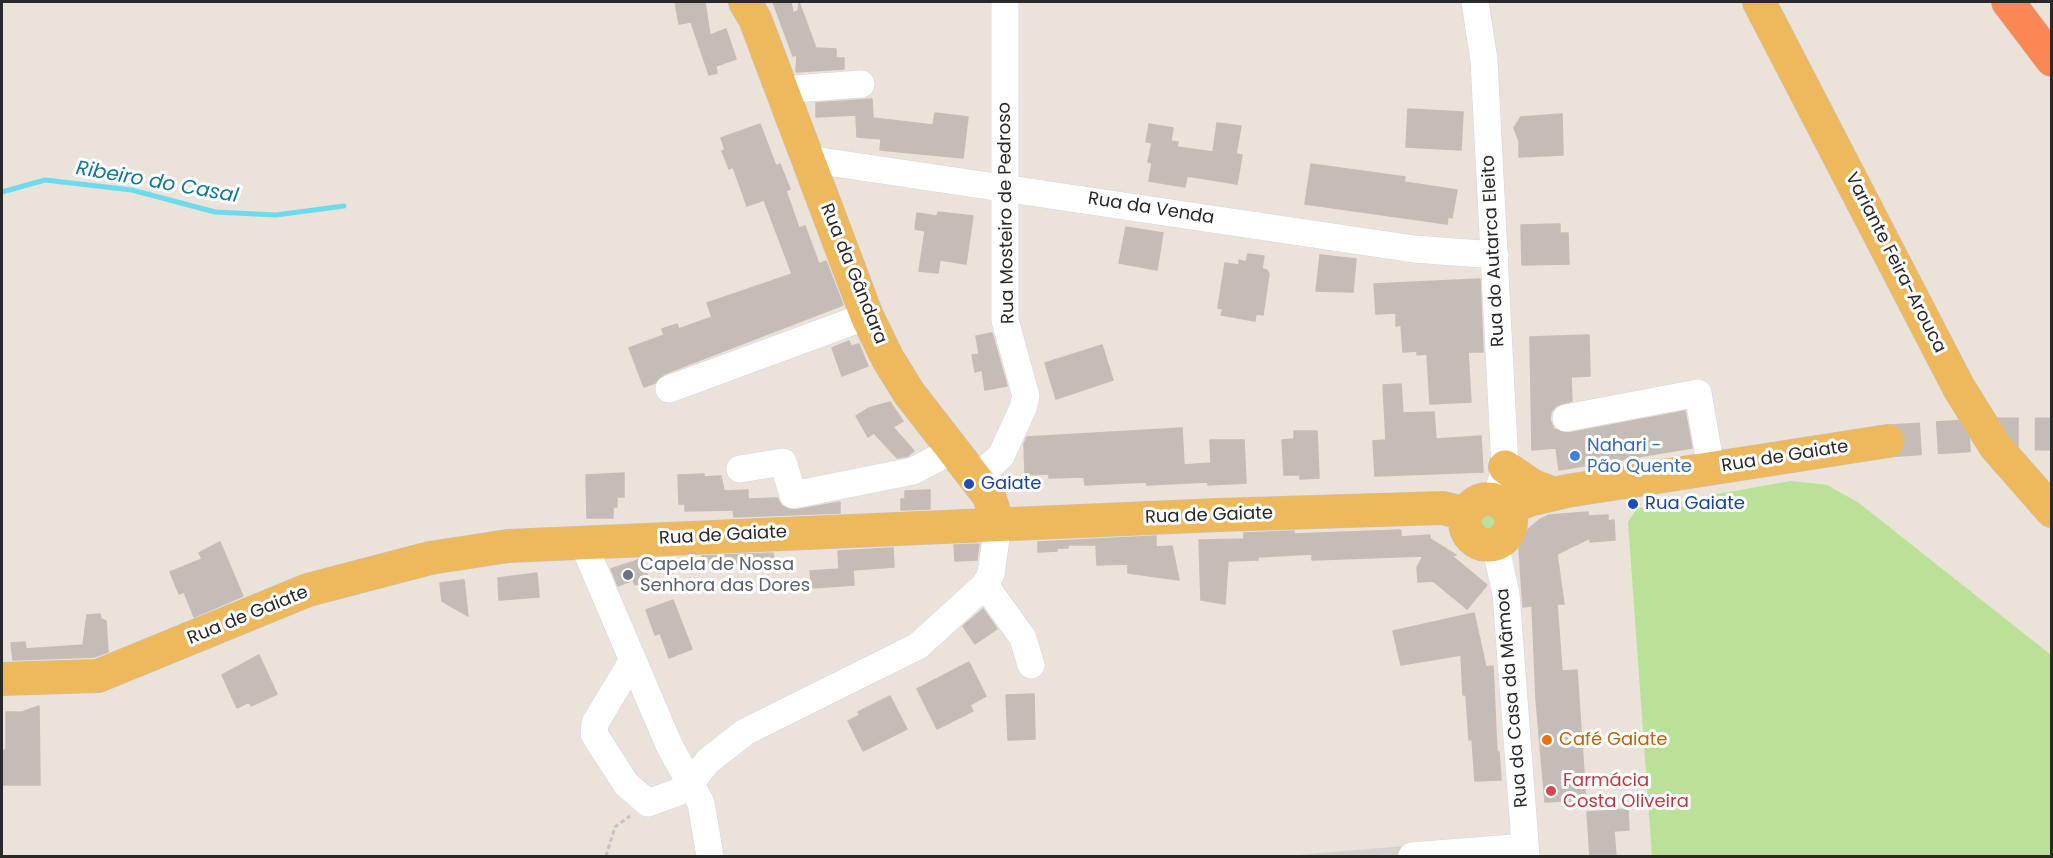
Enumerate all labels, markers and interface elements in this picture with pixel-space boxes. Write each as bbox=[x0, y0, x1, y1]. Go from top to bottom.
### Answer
street label: Rua Mosteiro de Pedroso bbox=[994, 102, 1020, 324]
street label: Rua do Autarca Eleito bbox=[1478, 154, 1510, 348]
water label: Ribeiro do Casal bbox=[74, 157, 240, 209]
street label: Variante Feira-Arouca bbox=[1840, 169, 1950, 357]
street label: Rua da Venda bbox=[1086, 188, 1216, 230]
street label: Rua da Gândara bbox=[815, 201, 891, 347]
place label: Nahari - Pão Quente bbox=[1587, 435, 1692, 478]
street label: Rua de Gaiate bbox=[1720, 436, 1850, 478]
marker: Nahari - Pão Quente bbox=[1568, 449, 1582, 463]
place label: Gaiate bbox=[981, 473, 1041, 495]
marker: Gaiate bbox=[962, 477, 976, 491]
place label: Rua Gaiate bbox=[1645, 493, 1745, 515]
marker: Rua Gaiate bbox=[1626, 497, 1640, 511]
street label: Rua de Gaiate bbox=[1145, 503, 1273, 529]
street label: Rua de Gaiate bbox=[658, 522, 788, 550]
place label: Capela de Nossa Senhora das Dores bbox=[640, 554, 810, 596]
marker: Capela de Nossa Senhora das Dores bbox=[621, 568, 635, 582]
street label: Rua de Gaiate bbox=[185, 582, 311, 650]
street label: Rua da Casa da Mâmoa bbox=[1493, 587, 1533, 809]
place label: Café Gaiate bbox=[1559, 729, 1667, 751]
marker: Café Gaiate bbox=[1540, 733, 1554, 747]
place label: Farmácia Costa Oliveira bbox=[1563, 770, 1689, 812]
marker: Farmácia Costa Oliveira bbox=[1544, 784, 1558, 798]

